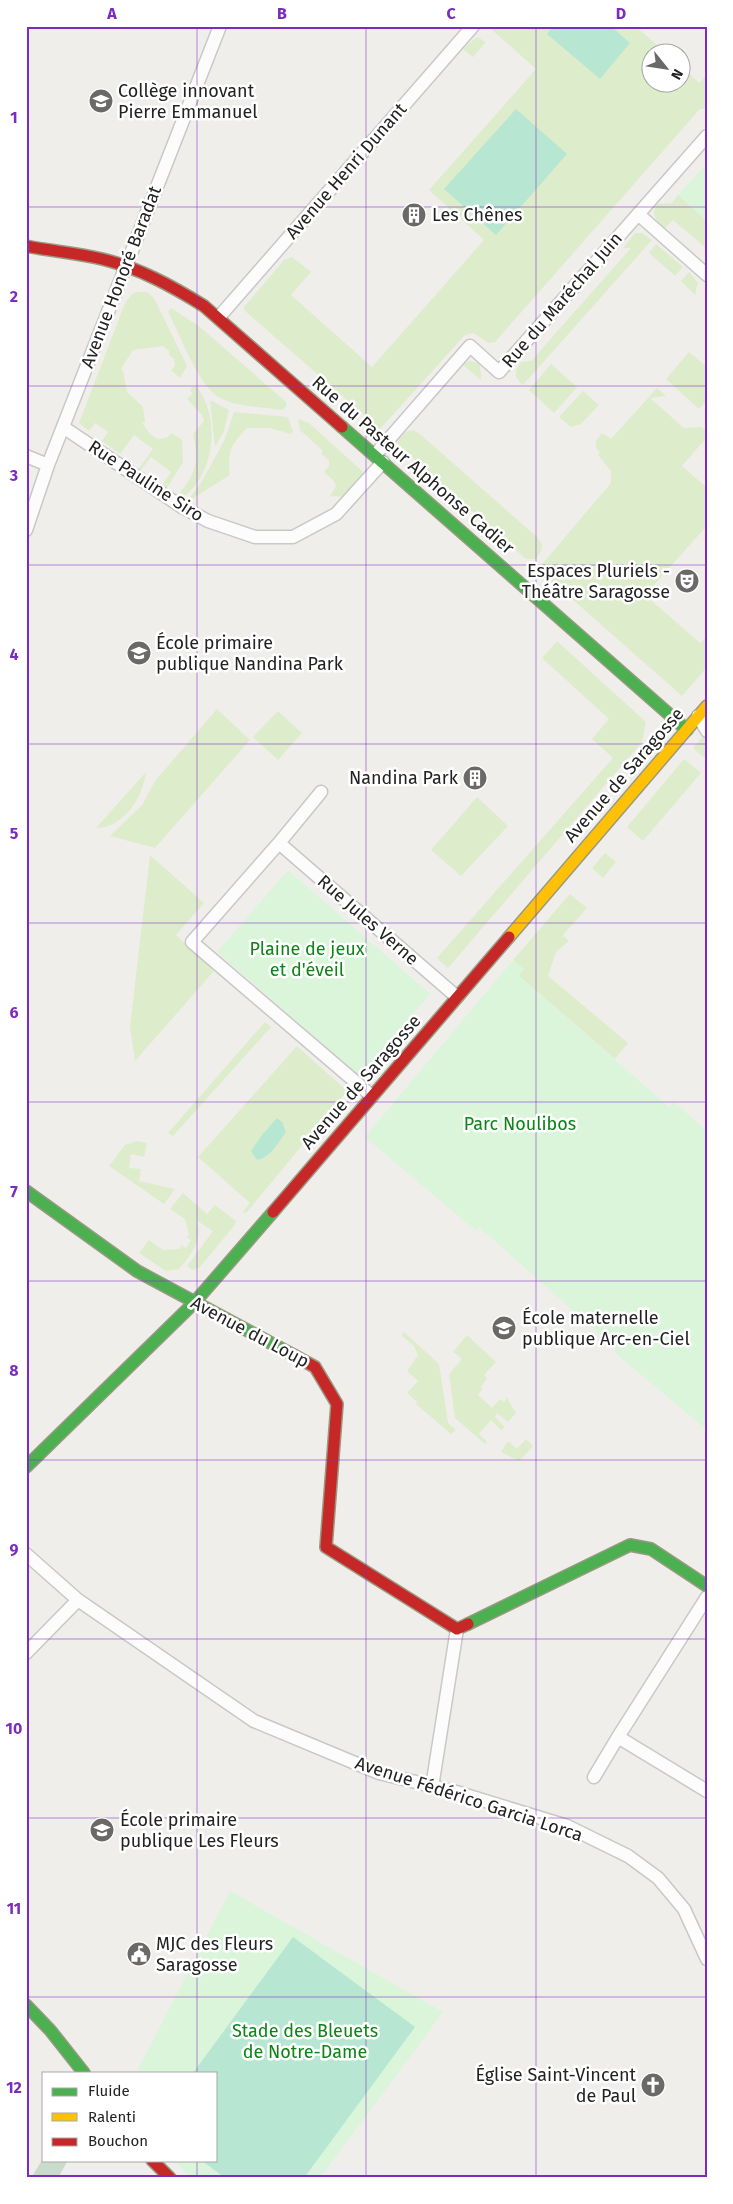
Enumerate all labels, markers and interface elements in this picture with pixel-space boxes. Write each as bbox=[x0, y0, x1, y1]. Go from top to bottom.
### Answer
text: A bbox=[106, 4, 117, 23]
text: B bbox=[277, 4, 287, 23]
text: C bbox=[446, 4, 456, 23]
text: D bbox=[616, 4, 626, 23]
north arrow bbox=[640, 42, 690, 92]
text: N bbox=[667, 66, 687, 83]
place label: Collège innovant Pierre Emmanuel bbox=[118, 80, 257, 123]
school or university icon: Collège innovant Pierre Emmanuel bbox=[88, 88, 114, 114]
street label: Avenue Henri Dunant bbox=[281, 98, 411, 244]
text: 1 bbox=[10, 108, 18, 127]
street label: Avenue Honoré Baradat bbox=[76, 182, 166, 371]
building icon: Les Chênes bbox=[401, 202, 427, 228]
place label: Les Chênes bbox=[432, 204, 523, 226]
street label: Rue du Maréchal Juin bbox=[497, 228, 627, 372]
text: 2 bbox=[10, 287, 18, 306]
street label: Rue du Pasteur Alphonse Cadier bbox=[307, 371, 519, 559]
street label: Rue Pauline Siro bbox=[84, 436, 208, 526]
text: 3 bbox=[9, 466, 18, 485]
place label: Espaces Pluriels - Théâtre Saragosse bbox=[522, 560, 670, 603]
theatre icon: Espaces Pluriels - Théâtre Saragosse bbox=[674, 568, 700, 594]
place label: École primaire publique Nandina Park bbox=[156, 631, 344, 675]
school or university icon: École primaire publique Nandina Park bbox=[126, 640, 152, 666]
text: 4 bbox=[9, 645, 19, 664]
street label: Avenue de Saragosse bbox=[559, 703, 689, 847]
building icon: Nandina Park bbox=[462, 765, 488, 791]
place label: Nandina Park bbox=[349, 767, 459, 789]
text: 5 bbox=[10, 824, 19, 843]
street label: Rue Jules Verne bbox=[313, 870, 423, 970]
park label: Plaine de jeux et d'éveil bbox=[250, 938, 365, 981]
text: 6 bbox=[9, 1003, 19, 1022]
street label: Avenue de Saragosse bbox=[296, 1010, 426, 1154]
park label: Parc Noulibos bbox=[464, 1113, 576, 1135]
text: 7 bbox=[10, 1182, 18, 1201]
street label: Avenue du Loup bbox=[187, 1292, 313, 1372]
place label: École maternelle publique Arc-en-Ciel bbox=[522, 1306, 690, 1350]
school or university icon: École maternelle publique Arc-en-Ciel bbox=[491, 1315, 517, 1341]
text: 8 bbox=[9, 1361, 19, 1380]
text: 9 bbox=[10, 1540, 19, 1559]
text: 10 bbox=[6, 1719, 22, 1738]
street label: Avenue Fédérico Garcia Lorca bbox=[352, 1752, 586, 1846]
place label: École primaire publique Les Fleurs bbox=[120, 1808, 279, 1852]
school or university icon: École primaire publique Les Fleurs bbox=[89, 1817, 115, 1843]
text: 11 bbox=[7, 1899, 21, 1918]
place label: MJC des Fleurs Saragosse bbox=[156, 1933, 273, 1976]
public building icon: MJC des Fleurs Saragosse bbox=[126, 1941, 152, 1967]
park label: Stade des Bleuets de Notre-Dame bbox=[232, 2020, 378, 2063]
place label: Église Saint-Vincent de Paul bbox=[475, 2063, 636, 2107]
legend bbox=[42, 2072, 218, 2162]
church icon: Église Saint-Vincent de Paul bbox=[640, 2072, 666, 2098]
text: 12 bbox=[6, 2078, 22, 2097]
text: Fluide bbox=[88, 2082, 130, 2100]
text: Ralenti bbox=[88, 2108, 136, 2126]
text: Bouchon bbox=[88, 2132, 148, 2150]

